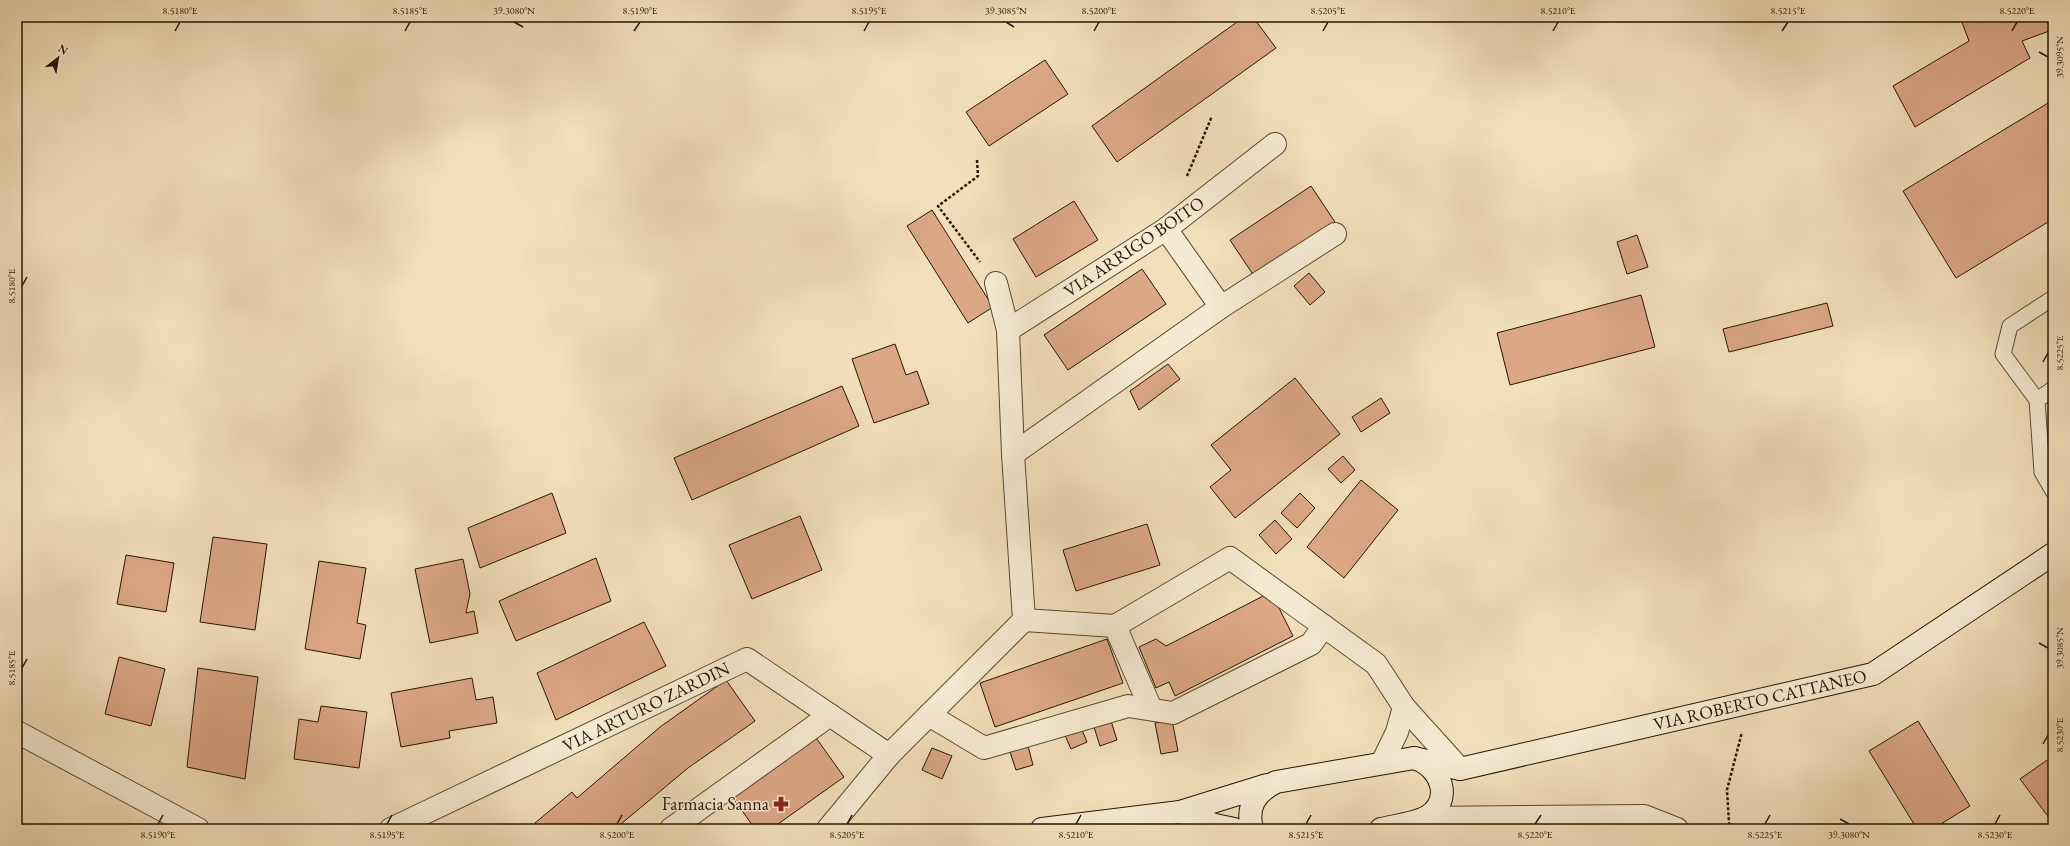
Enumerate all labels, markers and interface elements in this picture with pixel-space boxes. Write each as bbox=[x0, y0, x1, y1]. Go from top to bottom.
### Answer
text: 8.5180°E bbox=[163, 4, 198, 17]
text: 8.5185°E bbox=[393, 4, 428, 17]
text: 39.3080°N bbox=[493, 4, 535, 17]
text: 8.5190°E bbox=[623, 4, 658, 17]
text: 8.5195°E bbox=[852, 4, 887, 17]
text: 39.3085°N bbox=[985, 4, 1027, 17]
text: 8.5200°E bbox=[1082, 4, 1117, 17]
text: 8.5205°E bbox=[1311, 4, 1346, 17]
text: 8.5210°E bbox=[1541, 4, 1576, 17]
text: 8.5215°E bbox=[1771, 4, 1806, 17]
text: 8.5220°E bbox=[2000, 4, 2035, 17]
text: 39.3095°N bbox=[2053, 36, 2066, 78]
north arrow bbox=[38, 38, 78, 78]
text: N bbox=[56, 41, 71, 58]
street label: VIA ARRIGO BOITO bbox=[1059, 191, 1208, 302]
text: 8.5180°E bbox=[5, 268, 18, 303]
text: 8.5225°E bbox=[2053, 335, 2066, 370]
text: 39.3085°N bbox=[2053, 627, 2066, 669]
text: 8.5185°E bbox=[5, 650, 18, 685]
street label: VIA ARTURO ZARDIN bbox=[558, 656, 734, 757]
street label: VIA ROBERTO CATTANEO bbox=[1651, 664, 1869, 735]
text: 8.5230°E bbox=[2053, 717, 2066, 752]
place label: Farmacia Sanna bbox=[662, 792, 770, 815]
pharmacy icon: Farmacia Sanna bbox=[772, 795, 790, 813]
text: 8.5190°E bbox=[141, 828, 176, 841]
text: 8.5195°E bbox=[370, 828, 405, 841]
text: 8.5200°E bbox=[600, 828, 635, 841]
text: 8.5205°E bbox=[830, 828, 865, 841]
text: 8.5210°E bbox=[1059, 828, 1094, 841]
text: 8.5215°E bbox=[1289, 828, 1324, 841]
text: 8.5220°E bbox=[1518, 828, 1553, 841]
text: 8.5225°E bbox=[1748, 828, 1783, 841]
text: 39.3080°N bbox=[1828, 828, 1870, 841]
text: 8.5230°E bbox=[1978, 828, 2013, 841]

